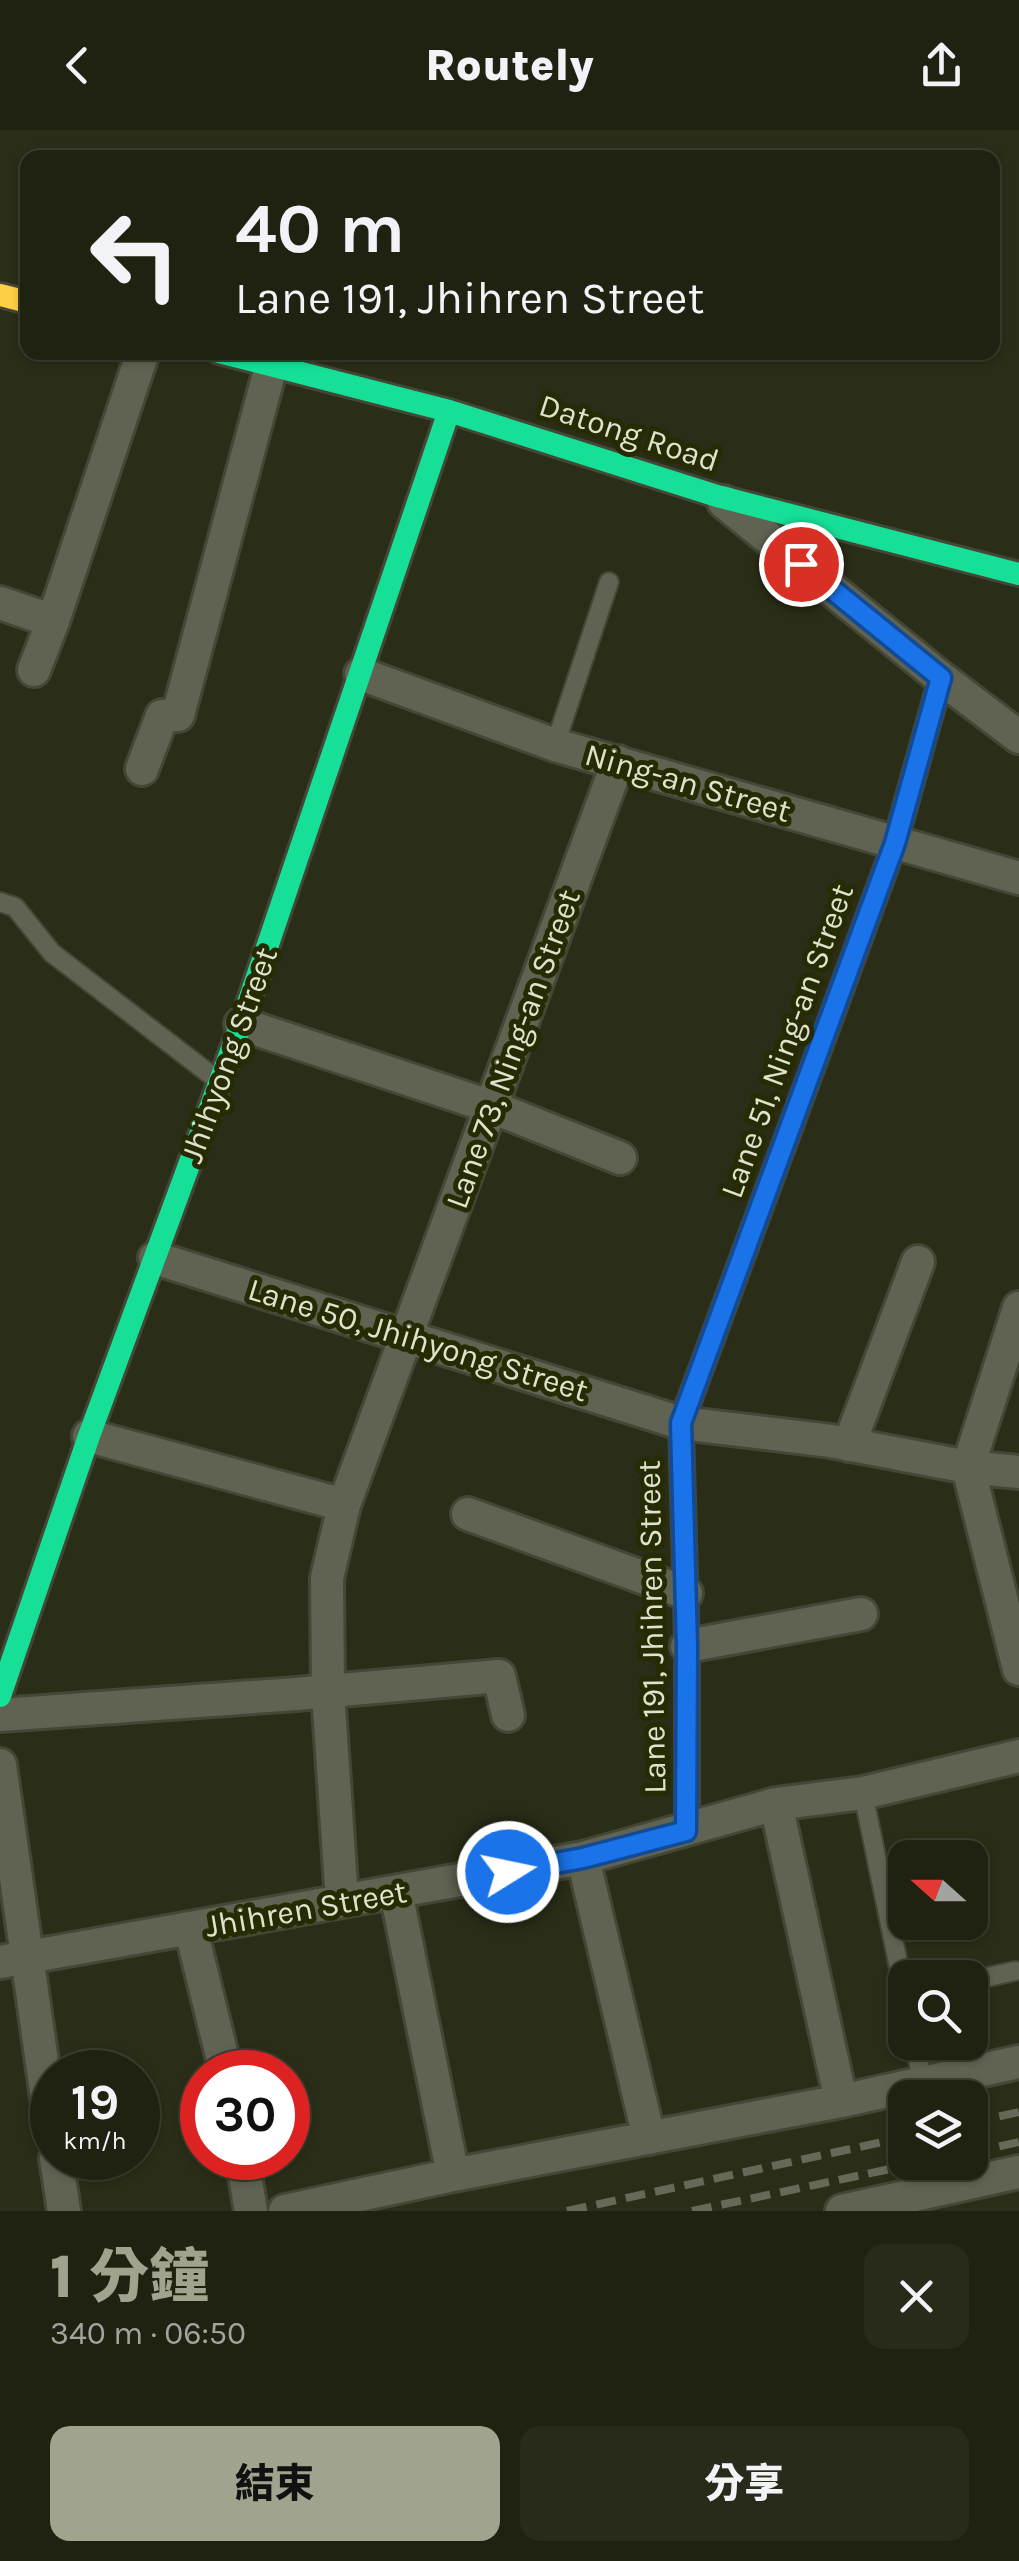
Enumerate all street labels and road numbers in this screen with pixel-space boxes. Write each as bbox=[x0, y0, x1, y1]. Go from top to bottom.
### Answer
street label: Datong Road bbox=[534, 387, 724, 479]
street label: Ning-an Street bbox=[581, 736, 795, 830]
street label: Lane 51, Ning-an Street bbox=[713, 879, 861, 1203]
street label: Lane 73, Ning-an Street bbox=[438, 885, 588, 1213]
street label: Jhihyong Street bbox=[173, 942, 285, 1168]
street label: Lane 50, Jhihyong Street bbox=[244, 1271, 592, 1409]
street label: Lane 191, Jhihren Street bbox=[631, 1460, 673, 1794]
street label: Jhihren Street bbox=[202, 1873, 410, 1945]

